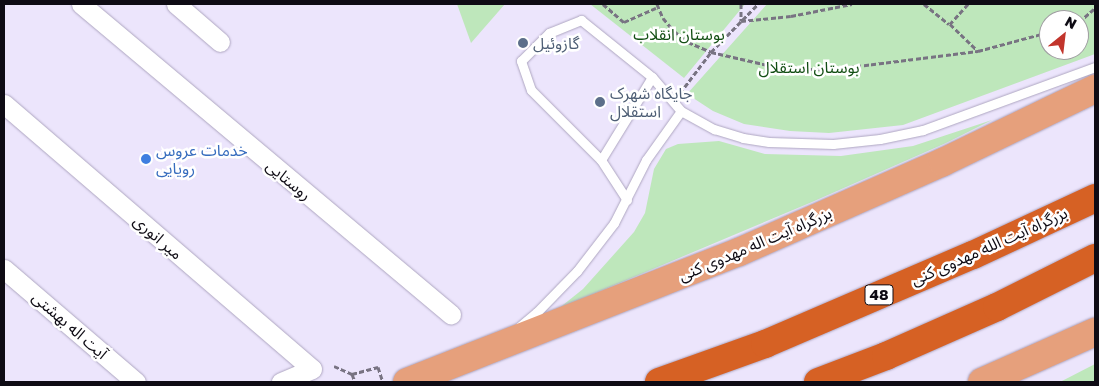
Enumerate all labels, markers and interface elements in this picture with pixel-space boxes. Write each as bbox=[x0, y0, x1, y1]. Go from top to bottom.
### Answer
north arrow bbox=[1039, 10, 1089, 60]
text: N bbox=[1062, 12, 1080, 32]
park label: بوستان انقلاب bbox=[633, 24, 725, 44]
place label: گازوئیل bbox=[533, 33, 579, 53]
marker: گازوئیل bbox=[517, 37, 529, 49]
park label: بوستان استقلال bbox=[759, 57, 859, 77]
place label: جایگاه شهرک استقلال bbox=[610, 83, 693, 121]
marker: جایگاه شهرک استقلال bbox=[594, 96, 606, 108]
place label: خدمات عروس رویایی bbox=[156, 140, 248, 178]
marker: خدمات عروس رویایی bbox=[140, 153, 152, 165]
street label: روستایی bbox=[263, 156, 315, 204]
street label: بزرگراه آیت اله مهدوی کنی bbox=[675, 203, 835, 285]
street label: بزرگراه آیت الله مهدوی کنی bbox=[908, 203, 1070, 289]
street label: میر انوری bbox=[130, 211, 186, 263]
road number: 48 bbox=[864, 282, 894, 308]
street label: آیت اله بهشتی bbox=[28, 287, 112, 363]

